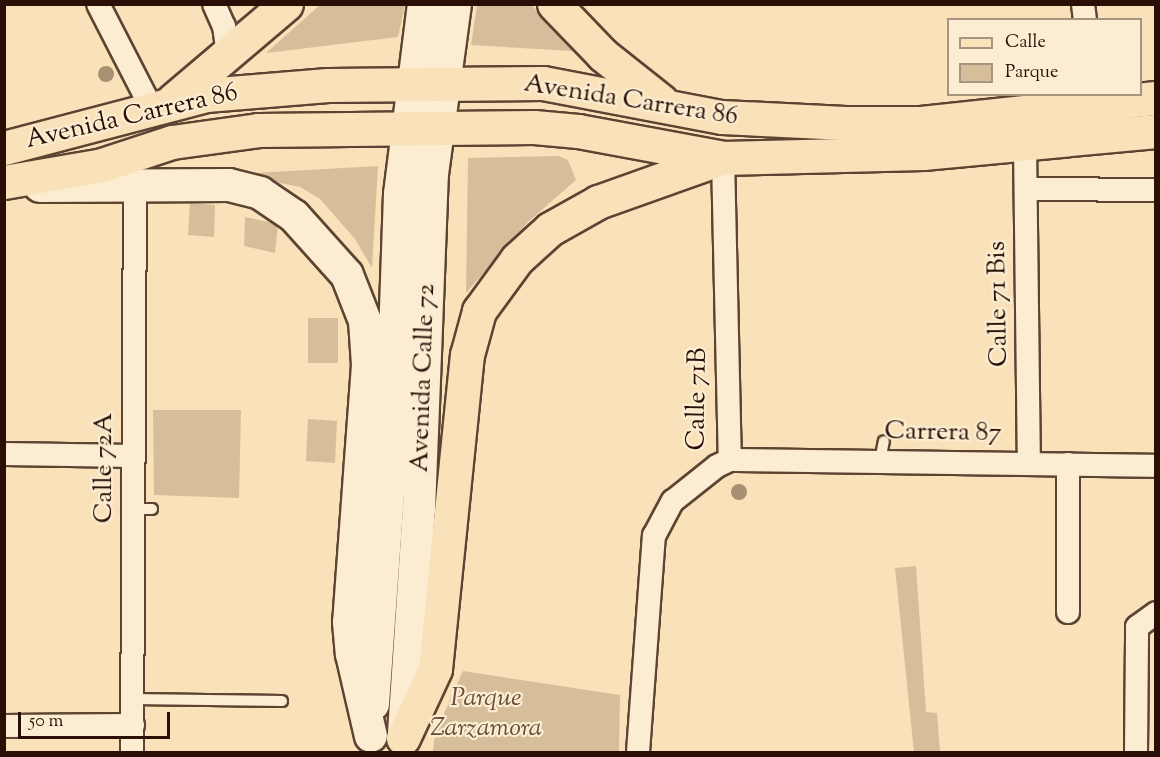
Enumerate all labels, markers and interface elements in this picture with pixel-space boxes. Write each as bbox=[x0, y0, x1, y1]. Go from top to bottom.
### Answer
legend bbox=[947, 18, 1142, 96]
text: Calle bbox=[1005, 30, 1046, 56]
text: Parque bbox=[1005, 60, 1058, 86]
street label: Avenida Carrera 86 bbox=[522, 69, 740, 133]
street label: Avenida Carrera 86 bbox=[23, 77, 241, 157]
street label: Calle 71 Bis bbox=[982, 241, 1016, 367]
street label: Avenida Calle 72 bbox=[405, 283, 443, 473]
street label: Calle 71B bbox=[682, 347, 714, 451]
street label: Calle 72A bbox=[89, 413, 121, 523]
street label: Carrera 87 bbox=[884, 416, 1002, 450]
park label: Parque Zarzamora bbox=[430, 683, 542, 744]
scale bar bbox=[21, 700, 172, 738]
text: 50 m bbox=[29, 709, 63, 735]

